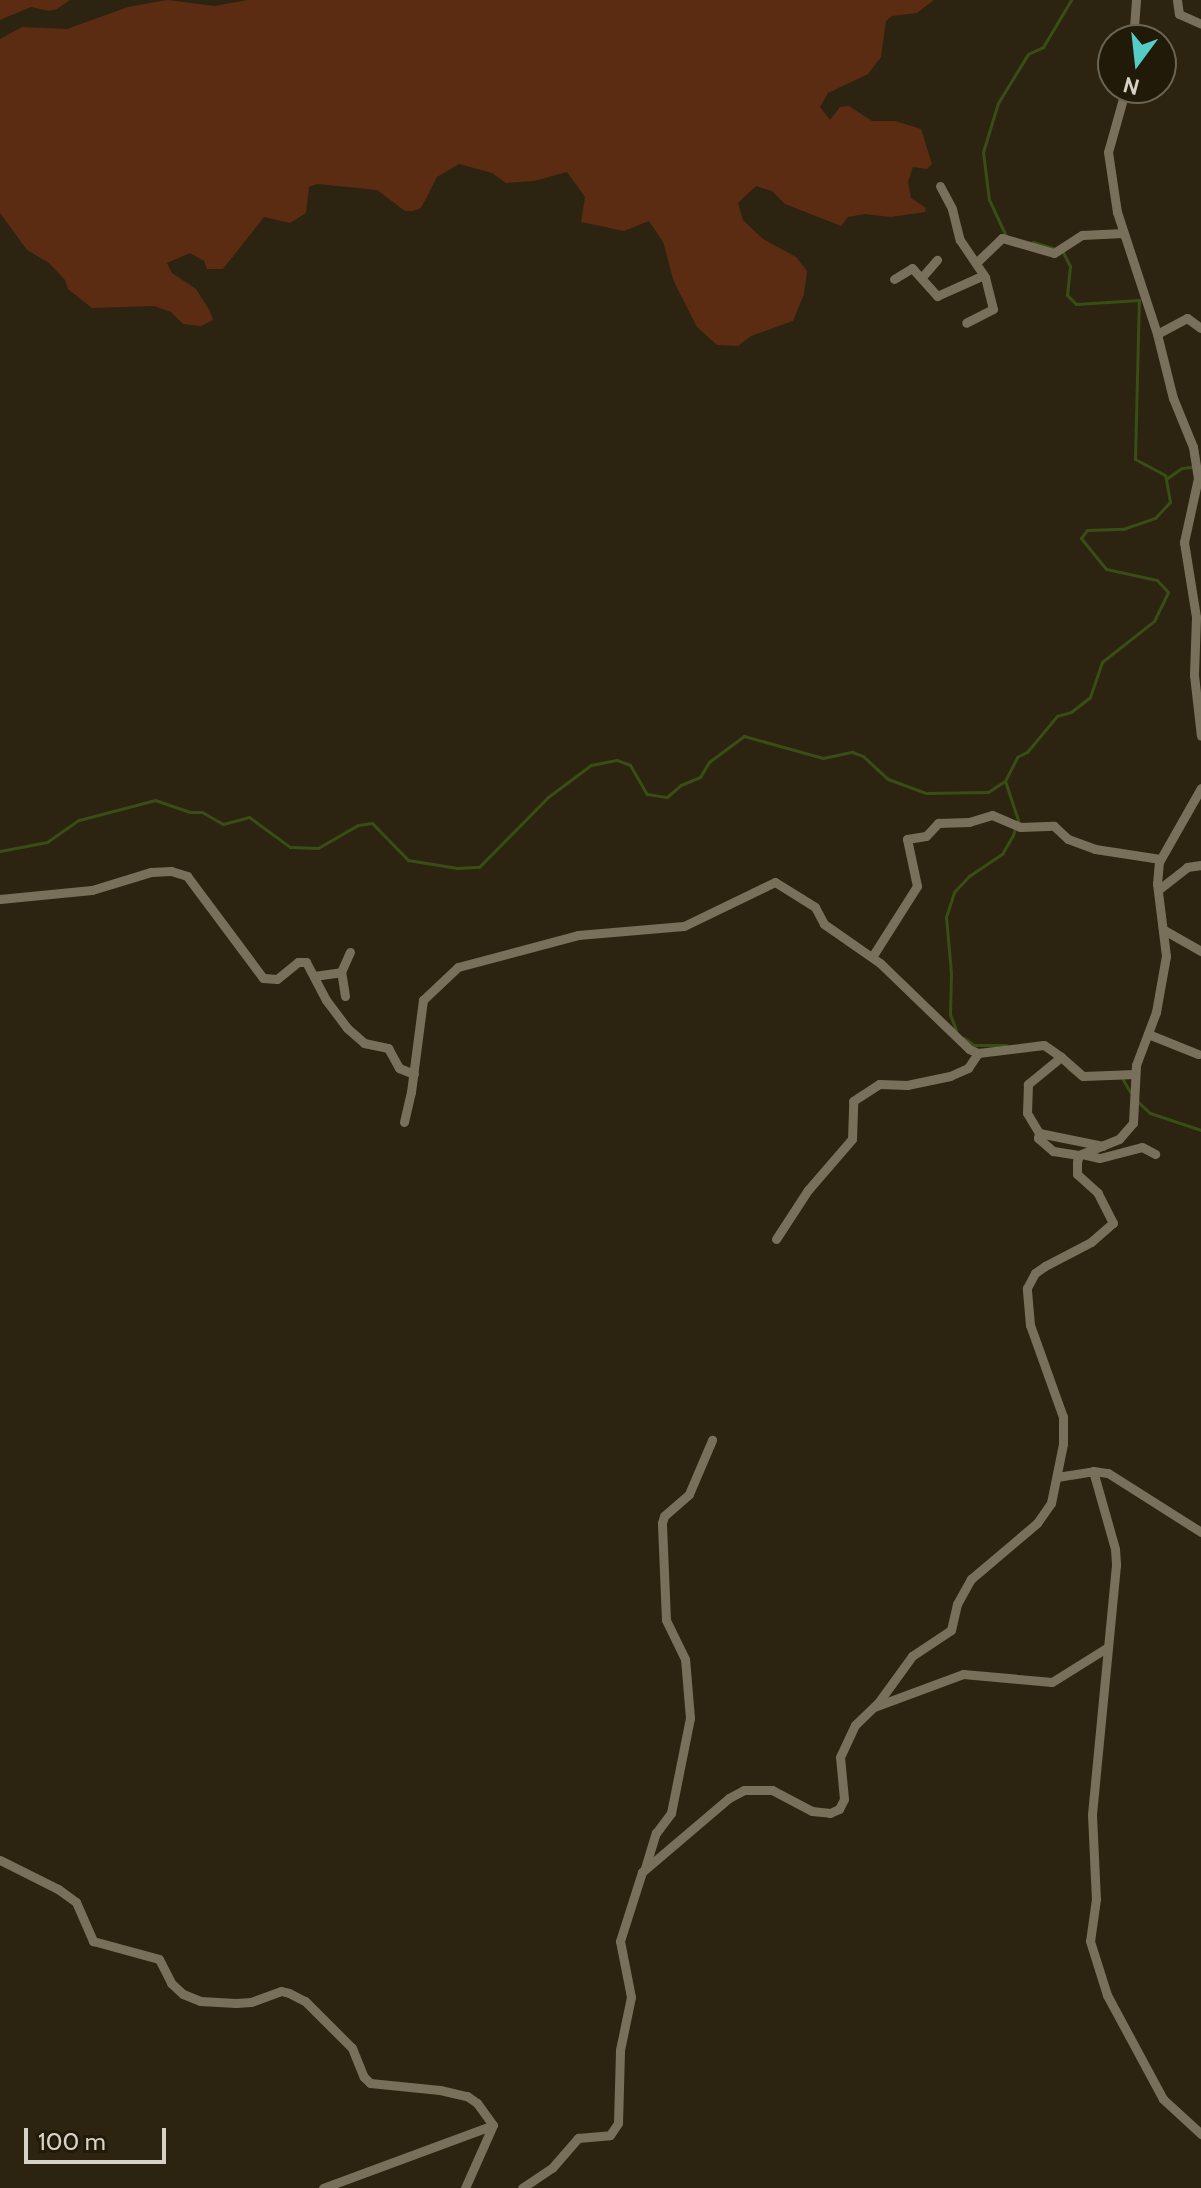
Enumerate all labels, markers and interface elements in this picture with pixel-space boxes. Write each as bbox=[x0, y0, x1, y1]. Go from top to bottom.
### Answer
north arrow bbox=[1097, 24, 1177, 104]
text: N bbox=[1120, 71, 1142, 101]
scale bar bbox=[28, 2112, 170, 2162]
text: 100 m bbox=[38, 2127, 106, 2156]

